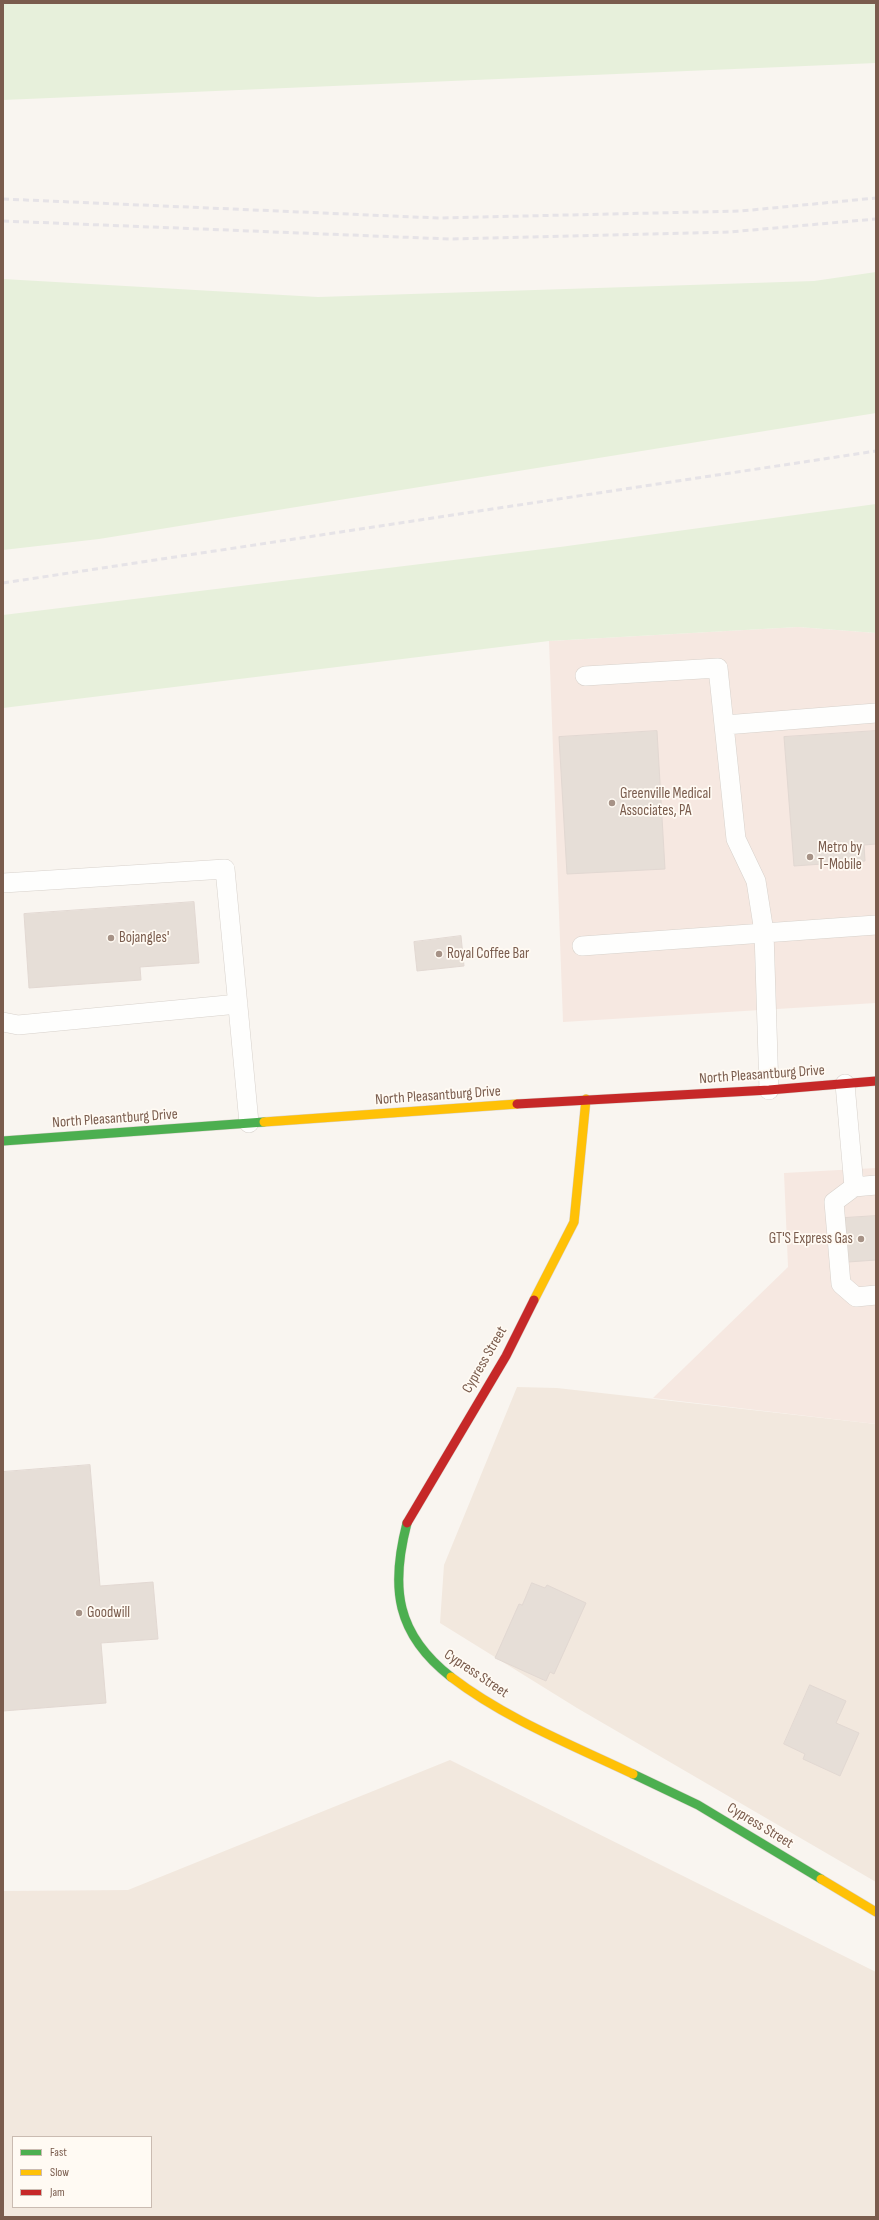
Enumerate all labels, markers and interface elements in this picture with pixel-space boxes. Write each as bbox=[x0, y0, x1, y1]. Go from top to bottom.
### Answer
place label: Greenville Medical Associates, PA bbox=[620, 785, 711, 820]
marker: Greenville Medical Associates, PA bbox=[607, 798, 617, 808]
place label: Metro by T-Mobile bbox=[818, 839, 862, 874]
marker: Metro by T-Mobile bbox=[805, 852, 815, 862]
place label: Bojangles' bbox=[119, 929, 169, 947]
marker: Bojangles' bbox=[106, 933, 116, 943]
place label: Royal Coffee Bar bbox=[447, 945, 529, 963]
marker: Royal Coffee Bar bbox=[434, 949, 444, 959]
street label: North Pleasantburg Drive bbox=[699, 1062, 825, 1088]
street label: North Pleasantburg Drive bbox=[375, 1083, 501, 1109]
street label: North Pleasantburg Drive bbox=[52, 1106, 178, 1132]
place label: GT'S Express Gas bbox=[769, 1230, 853, 1248]
marker: GT'S Express Gas bbox=[856, 1234, 866, 1244]
street label: Cypress Street bbox=[459, 1323, 511, 1397]
place label: Goodwill bbox=[87, 1604, 130, 1622]
marker: Goodwill bbox=[74, 1608, 84, 1618]
street label: Cypress Street bbox=[440, 1646, 512, 1702]
street label: Cypress Street bbox=[724, 1799, 796, 1853]
legend bbox=[12, 2136, 152, 2208]
text: Fast bbox=[50, 2145, 67, 2160]
text: Slow bbox=[50, 2165, 69, 2180]
text: Jam bbox=[50, 2185, 65, 2200]

